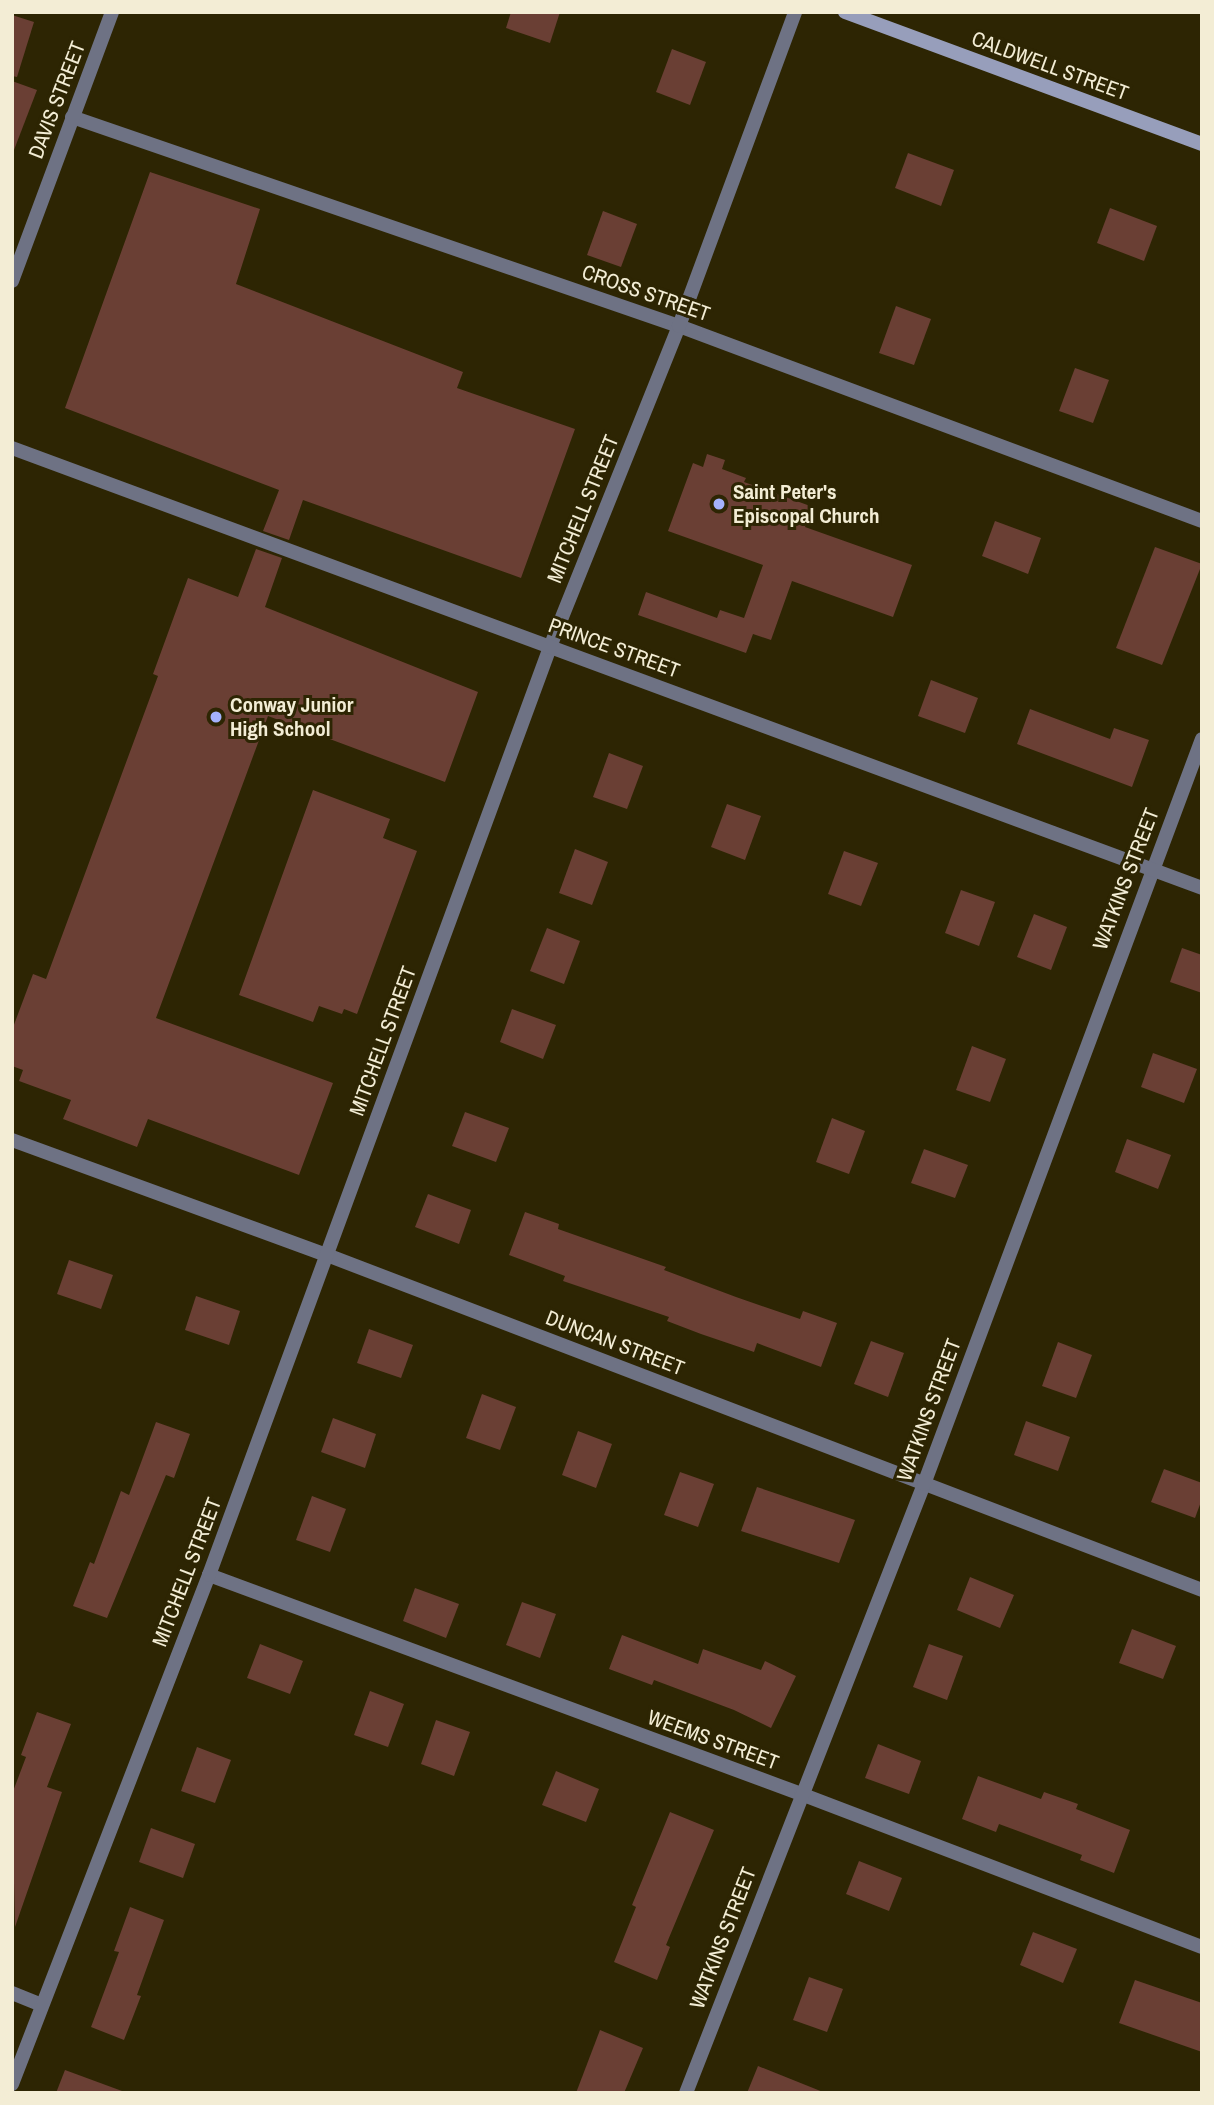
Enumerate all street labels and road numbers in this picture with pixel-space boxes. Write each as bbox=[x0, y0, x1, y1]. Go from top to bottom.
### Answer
street label: CALDWELL STREET bbox=[968, 26, 1132, 106]
street label: DAVIS STREET bbox=[23, 38, 91, 162]
street label: CROSS STREET bbox=[579, 259, 713, 327]
street label: MITCHELL STREET bbox=[542, 431, 624, 587]
street label: PRINCE STREET bbox=[545, 613, 683, 683]
street label: WATKINS STREET bbox=[1087, 805, 1165, 953]
street label: MITCHELL STREET bbox=[344, 963, 422, 1119]
street label: DUNCAN STREET bbox=[542, 1305, 688, 1381]
street label: WATKINS STREET bbox=[892, 1336, 966, 1484]
street label: MITCHELL STREET bbox=[147, 1494, 227, 1650]
street label: WEEMS STREET bbox=[644, 1705, 782, 1775]
street label: WATKINS STREET bbox=[684, 1864, 762, 2012]

